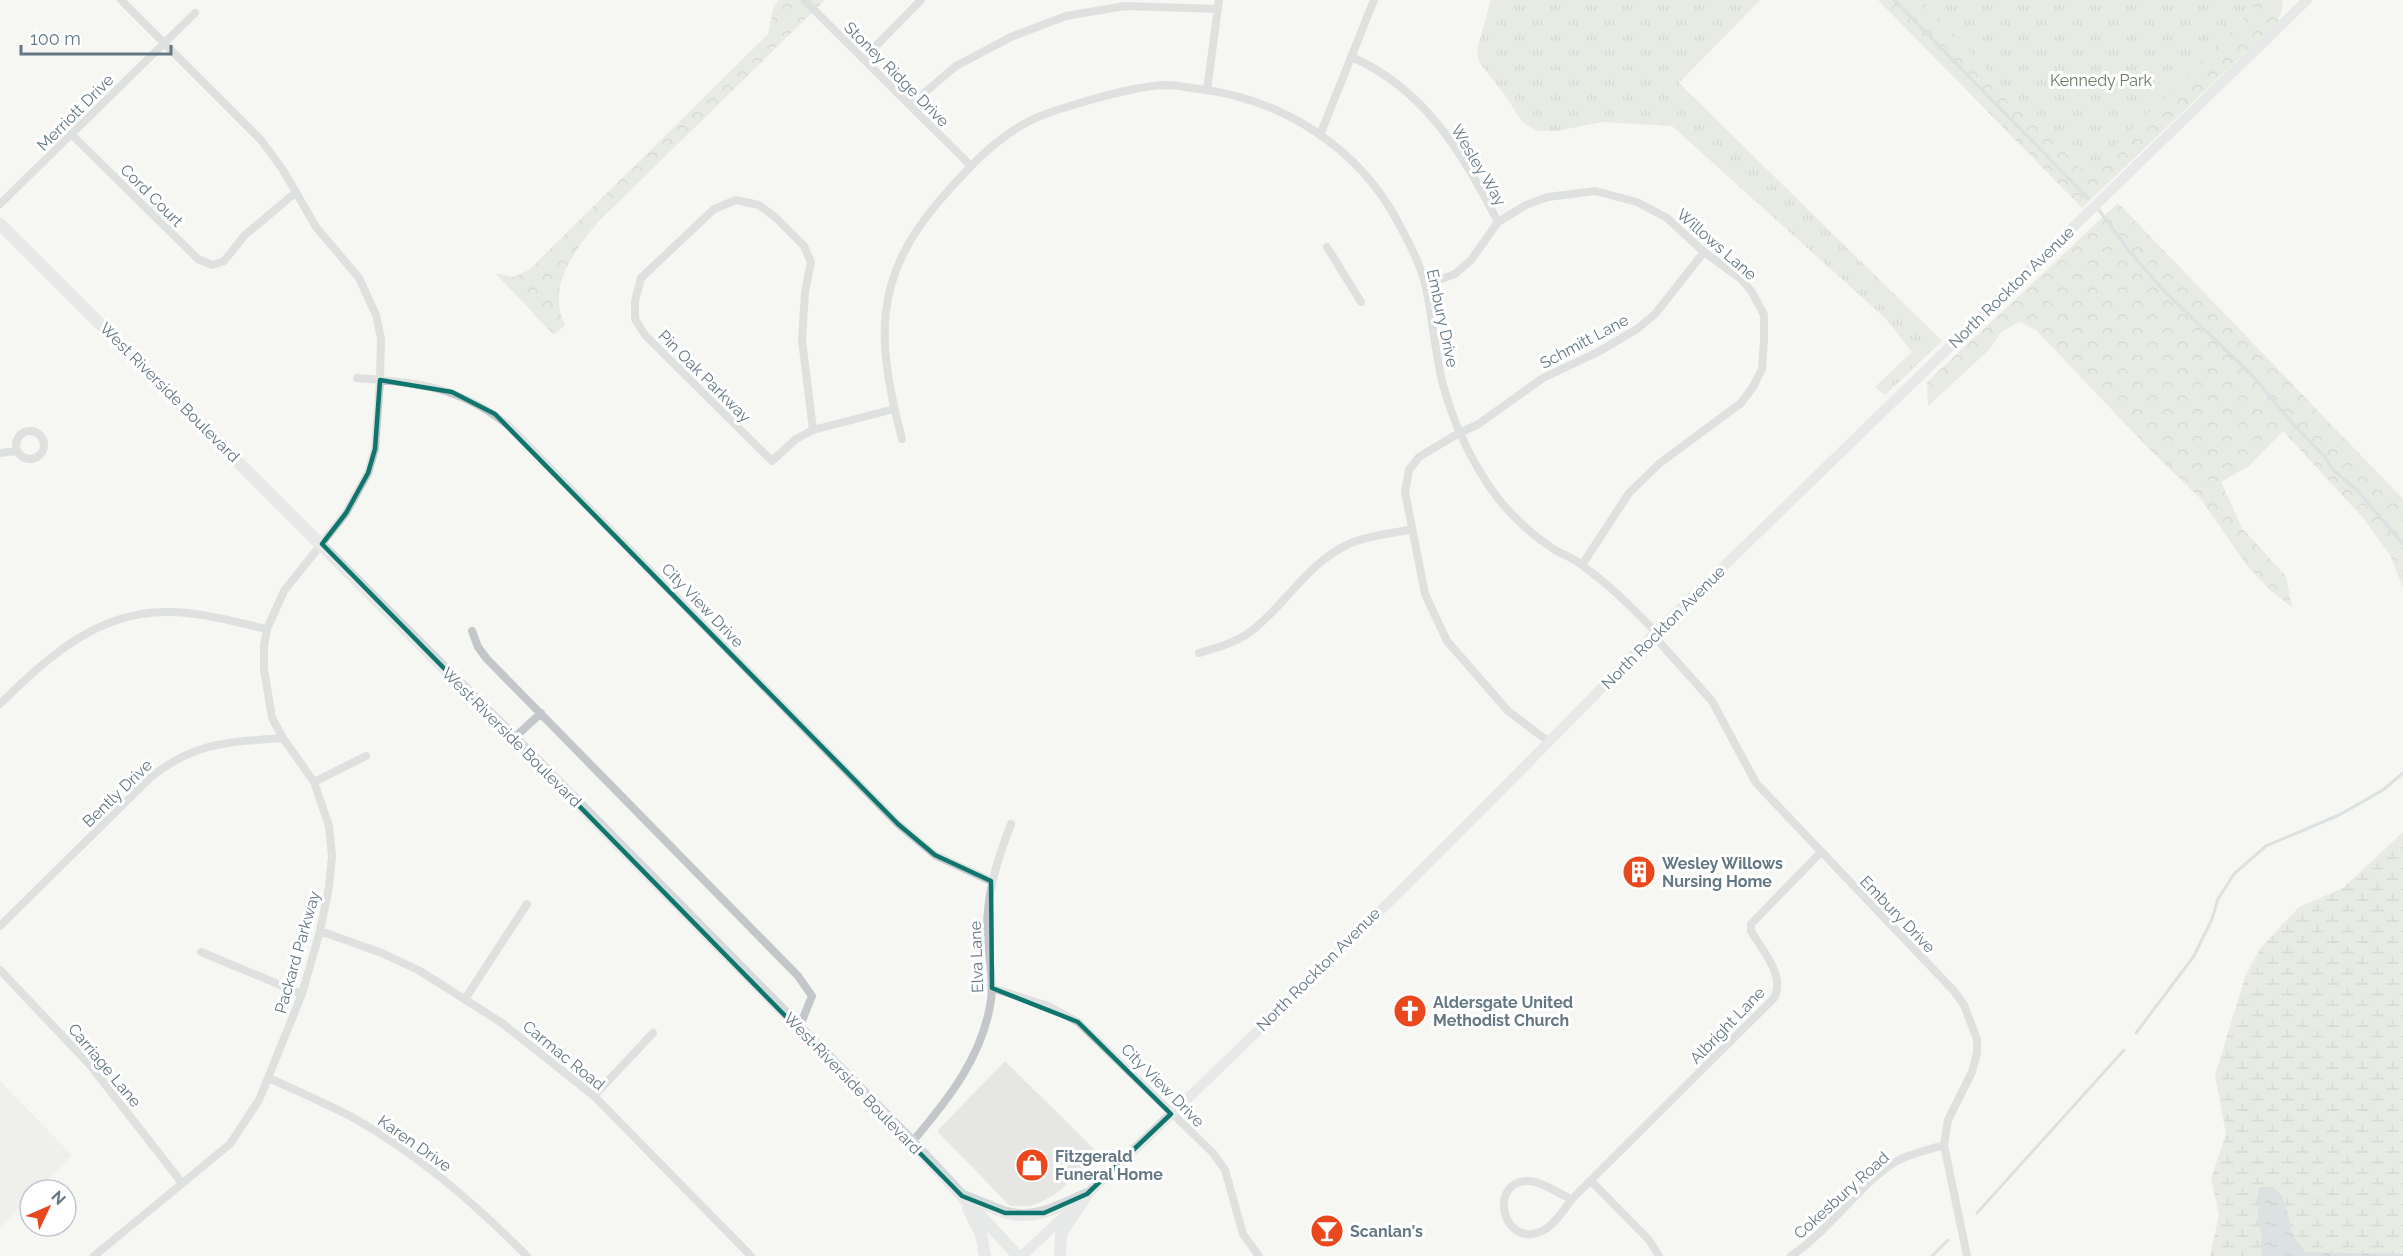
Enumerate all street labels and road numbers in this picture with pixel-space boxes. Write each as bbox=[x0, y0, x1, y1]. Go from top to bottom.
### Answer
street label: Stoney Ridge Drive bbox=[840, 18, 953, 131]
street label: Merriott Drive bbox=[33, 70, 118, 155]
street label: Wesley Way bbox=[1447, 121, 1510, 209]
street label: Cord Court bbox=[116, 160, 187, 231]
street label: Willows Lane bbox=[1673, 205, 1760, 284]
street label: North Rockton Avenue bbox=[1945, 223, 2078, 352]
street label: Embury Drive bbox=[1423, 267, 1462, 369]
street label: Schmitt Lane bbox=[1537, 310, 1632, 373]
street label: West Riverside Boulevard bbox=[96, 319, 243, 466]
street label: Pin Oak Parkway bbox=[655, 326, 755, 427]
street label: City View Drive bbox=[658, 559, 748, 651]
street label: North Rockton Avenue bbox=[1598, 562, 1729, 693]
street label: West Riverside Boulevard bbox=[438, 664, 585, 811]
street label: Bently Drive bbox=[79, 756, 156, 831]
street label: Embury Drive bbox=[1856, 872, 1939, 957]
street label: Packard Parkway bbox=[271, 888, 324, 1016]
street label: North Rockton Avenue bbox=[1253, 904, 1384, 1035]
street label: Elva Lane bbox=[966, 921, 987, 993]
street label: Albright Lane bbox=[1686, 983, 1769, 1068]
street label: West Riverside Boulevard bbox=[780, 1009, 925, 1158]
street label: Carmac Road bbox=[519, 1017, 609, 1094]
street label: Carriage Lane bbox=[64, 1020, 145, 1111]
street label: City View Drive bbox=[1117, 1040, 1208, 1131]
street label: Karen Drive bbox=[374, 1111, 455, 1176]
street label: Cokesbury Road bbox=[1790, 1148, 1893, 1243]

